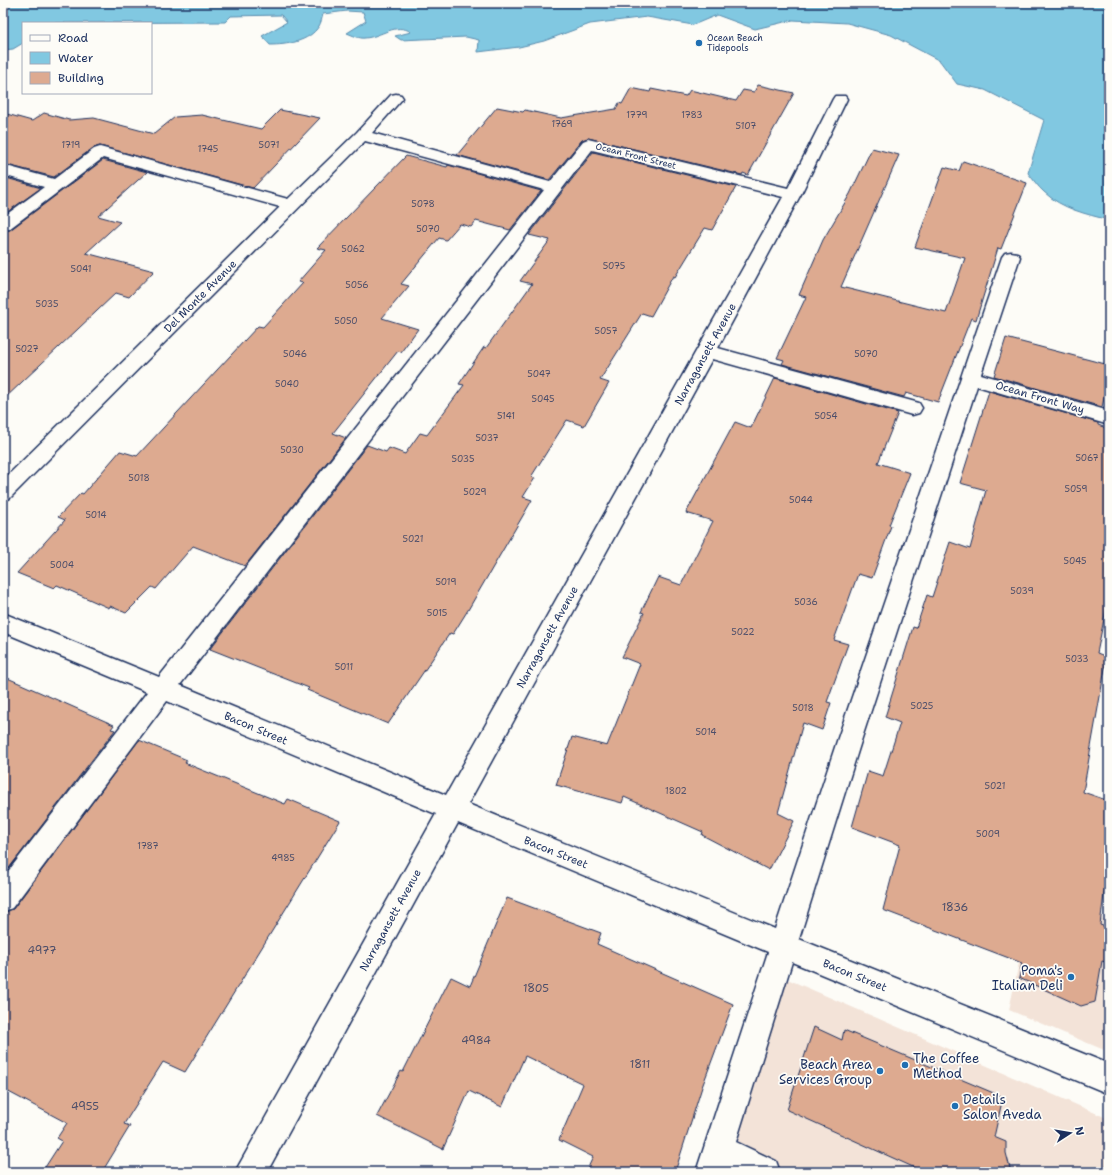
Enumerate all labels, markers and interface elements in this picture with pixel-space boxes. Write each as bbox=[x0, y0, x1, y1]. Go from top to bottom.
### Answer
legend bbox=[22, 22, 152, 94]
text: Road bbox=[58, 30, 89, 46]
place label: Ocean Beach Tidepools bbox=[707, 32, 763, 54]
marker: Ocean Beach Tidepools bbox=[694, 38, 704, 48]
text: Water bbox=[58, 50, 94, 66]
text: Building bbox=[58, 70, 104, 86]
house number: 1779 bbox=[626, 109, 648, 121]
house number: 1783 bbox=[681, 109, 703, 121]
house number: 1769 bbox=[551, 118, 573, 130]
house number: 5107 bbox=[736, 120, 756, 132]
house number: 1719 bbox=[62, 139, 80, 151]
house number: 5071 bbox=[259, 139, 279, 151]
street label: Ocean Front Street bbox=[594, 140, 678, 172]
house number: 1745 bbox=[198, 143, 218, 155]
house number: 5078 bbox=[411, 198, 435, 210]
house number: 5070 bbox=[416, 223, 440, 235]
house number: 5062 bbox=[341, 243, 365, 255]
street label: Del Monte Avenue bbox=[161, 257, 240, 336]
house number: 5075 bbox=[603, 260, 625, 272]
house number: 5041 bbox=[70, 263, 92, 275]
house number: 5056 bbox=[345, 279, 369, 291]
house number: 5035 bbox=[36, 298, 58, 310]
street label: Narragansett Avenue bbox=[671, 301, 740, 408]
house number: 5050 bbox=[334, 315, 358, 327]
house number: 5057 bbox=[595, 325, 617, 337]
house number: 5027 bbox=[15, 343, 39, 355]
house number: 5046 bbox=[283, 348, 307, 360]
house number: 5070 bbox=[854, 348, 878, 360]
house number: 5047 bbox=[527, 368, 551, 380]
house number: 5040 bbox=[275, 378, 299, 390]
street label: Ocean Front Way bbox=[994, 378, 1086, 417]
house number: 5045 bbox=[531, 393, 555, 405]
house number: 5141 bbox=[497, 410, 515, 422]
house number: 5054 bbox=[814, 410, 838, 422]
house number: 5037 bbox=[475, 432, 499, 444]
house number: 5030 bbox=[280, 444, 304, 456]
house number: 5067 bbox=[1075, 452, 1099, 464]
house number: 5035 bbox=[452, 453, 474, 465]
house number: 5018 bbox=[128, 472, 150, 484]
house number: 5059 bbox=[1064, 483, 1088, 495]
house number: 5029 bbox=[463, 486, 487, 498]
house number: 5044 bbox=[789, 494, 813, 506]
house number: 5014 bbox=[85, 509, 107, 521]
house number: 5021 bbox=[403, 533, 423, 545]
house number: 5045 bbox=[1063, 555, 1087, 567]
house number: 5004 bbox=[50, 559, 74, 571]
house number: 5019 bbox=[435, 576, 457, 588]
street label: Narragansett Avenue bbox=[513, 584, 582, 691]
house number: 5039 bbox=[1010, 585, 1034, 597]
house number: 5036 bbox=[794, 596, 818, 608]
house number: 5015 bbox=[427, 607, 447, 619]
house number: 5022 bbox=[731, 626, 755, 638]
house number: 5033 bbox=[1065, 653, 1089, 665]
house number: 5011 bbox=[335, 661, 353, 673]
house number: 5025 bbox=[911, 700, 933, 712]
house number: 5018 bbox=[792, 702, 814, 714]
street label: Bacon Street bbox=[222, 708, 290, 749]
house number: 5014 bbox=[695, 726, 717, 738]
house number: 5021 bbox=[985, 780, 1005, 792]
house number: 1802 bbox=[665, 785, 687, 797]
house number: 5009 bbox=[976, 828, 1000, 840]
street label: Bacon Street bbox=[522, 833, 590, 872]
house number: 1787 bbox=[137, 840, 159, 852]
house number: 4985 bbox=[271, 852, 295, 864]
street label: Narragansett Avenue bbox=[356, 867, 425, 974]
house number: 1836 bbox=[942, 900, 968, 915]
house number: 4977 bbox=[27, 943, 57, 958]
street label: Bacon Street bbox=[821, 956, 889, 995]
place label: Poma's Italian Deli bbox=[992, 962, 1063, 994]
marker: Poma's Italian Deli bbox=[1066, 972, 1076, 982]
house number: 1805 bbox=[523, 981, 549, 996]
house number: 4984 bbox=[461, 1033, 491, 1048]
place label: The Coffee Method bbox=[913, 1050, 979, 1082]
place label: Beach Area Services Group bbox=[779, 1056, 872, 1088]
house number: 1811 bbox=[630, 1057, 650, 1072]
marker: The Coffee Method bbox=[900, 1060, 910, 1070]
marker: Beach Area Services Group bbox=[875, 1066, 885, 1076]
place label: Details Salon Aveda bbox=[963, 1091, 1042, 1123]
house number: 4955 bbox=[71, 1099, 99, 1114]
marker: Details Salon Aveda bbox=[950, 1101, 960, 1111]
north arrow bbox=[1050, 1113, 1090, 1153]
text: N bbox=[1071, 1125, 1088, 1137]

